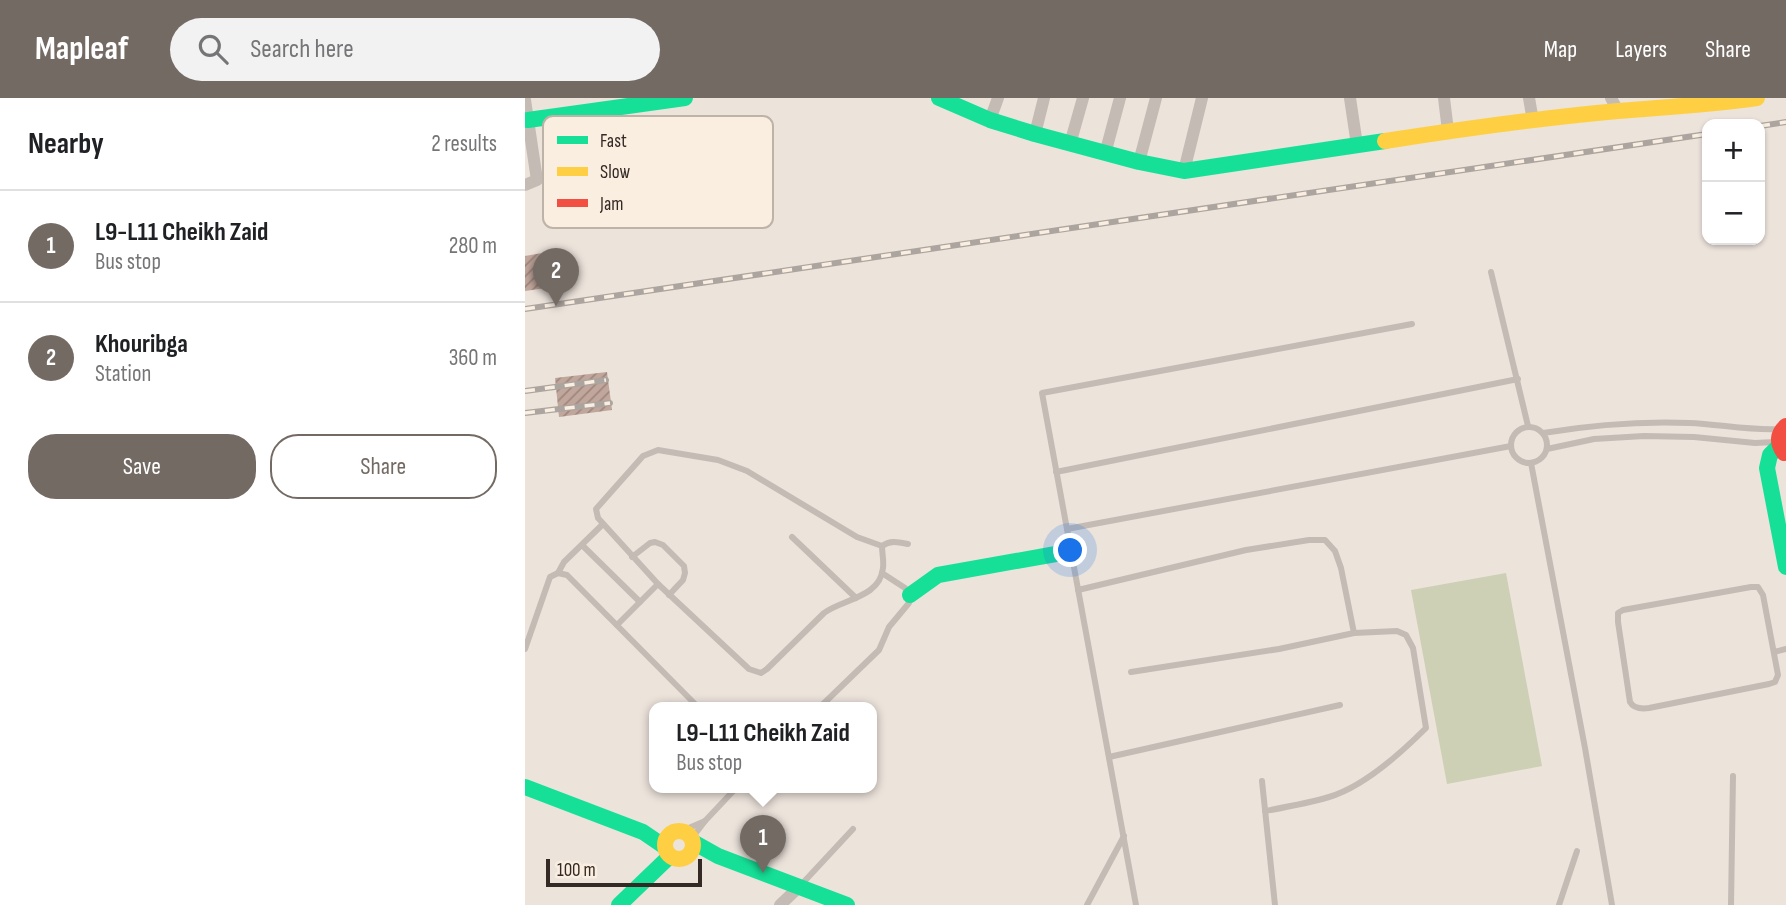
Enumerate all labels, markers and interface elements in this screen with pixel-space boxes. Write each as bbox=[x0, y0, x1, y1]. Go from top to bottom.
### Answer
search box bbox=[170, 18, 660, 81]
text: Mapleaf bbox=[35, 29, 128, 69]
icon: search bbox=[194, 30, 232, 68]
text: Search here bbox=[250, 34, 354, 65]
text: Map bbox=[1544, 35, 1577, 64]
text: Layers bbox=[1615, 35, 1667, 64]
text: Share bbox=[1705, 35, 1751, 64]
legend bbox=[543, 116, 773, 228]
map controls bbox=[1702, 119, 1765, 245]
button: + bbox=[1702, 119, 1765, 182]
text: Nearby bbox=[28, 126, 104, 162]
text: 2 results bbox=[431, 130, 497, 158]
text: Fast bbox=[600, 130, 627, 153]
text: Slow bbox=[600, 161, 630, 184]
button: − bbox=[1702, 182, 1765, 245]
text: Jam bbox=[599, 193, 623, 216]
text: L9-L11 Cheikh Zaid bbox=[95, 217, 268, 248]
text: 1 bbox=[46, 232, 56, 260]
text: 280 m bbox=[449, 232, 497, 260]
text: Bus stop bbox=[95, 248, 161, 276]
pin: 2 bbox=[533, 248, 579, 306]
text: Khouribga bbox=[95, 329, 188, 360]
text: 2 bbox=[46, 344, 56, 372]
text: 360 m bbox=[449, 344, 497, 372]
text: Station bbox=[95, 360, 151, 388]
button: Save bbox=[28, 434, 256, 499]
button: Share bbox=[270, 434, 497, 499]
your location bbox=[1053, 533, 1087, 567]
popup bbox=[649, 702, 877, 793]
text: L9-L11 Cheikh Zaid bbox=[676, 718, 850, 749]
text: Bus stop bbox=[676, 749, 742, 777]
pin: 1 bbox=[740, 815, 786, 873]
scale bar bbox=[546, 856, 702, 888]
text: 100 m bbox=[557, 859, 596, 882]

